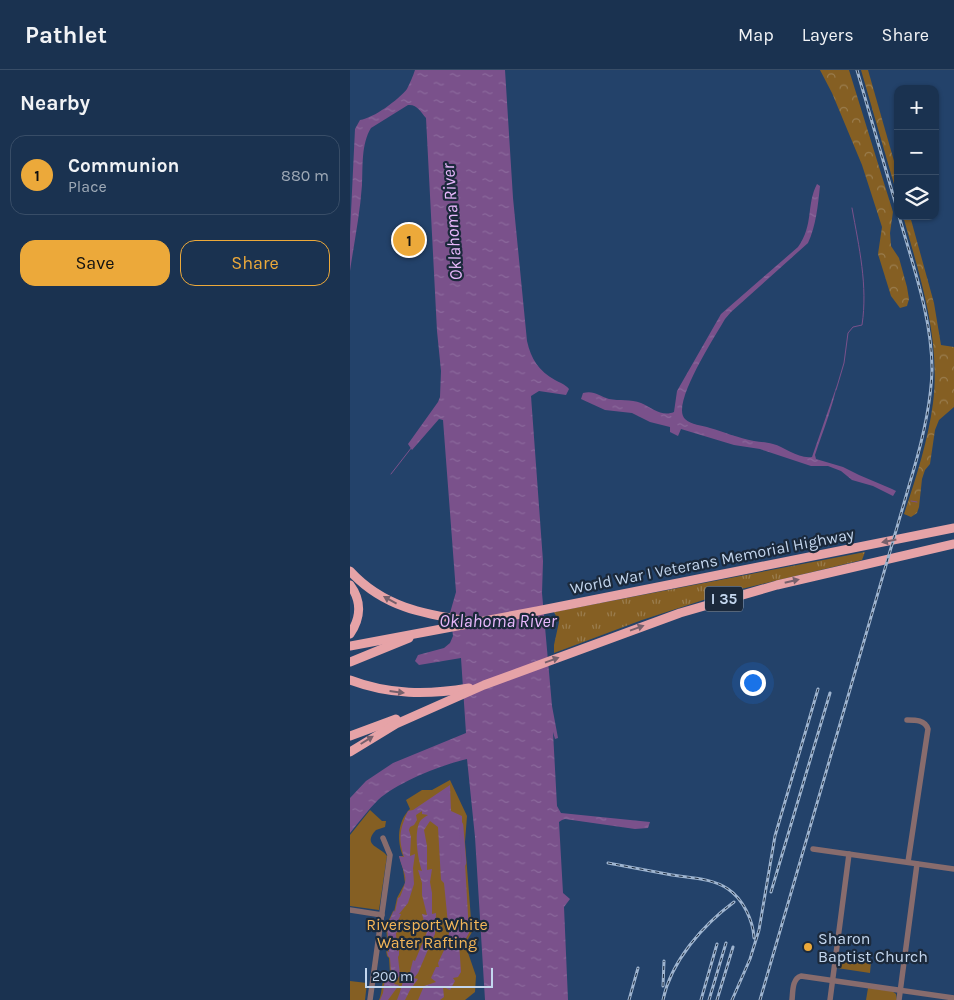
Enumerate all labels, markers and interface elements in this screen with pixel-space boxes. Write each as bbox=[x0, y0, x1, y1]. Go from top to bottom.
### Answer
text: Pathlet bbox=[25, 21, 107, 49]
text: Map bbox=[738, 24, 774, 46]
text: Layers bbox=[802, 24, 854, 46]
text: Share bbox=[882, 24, 929, 46]
map controls bbox=[894, 85, 939, 220]
button: + bbox=[894, 85, 939, 130]
text: Nearby bbox=[20, 91, 90, 115]
button: − bbox=[894, 130, 939, 175]
text: Communion bbox=[68, 155, 179, 177]
water label: Oklahoma River bbox=[437, 162, 467, 281]
text: 1 bbox=[34, 166, 40, 185]
text: 880 m bbox=[281, 166, 329, 185]
button: layers bbox=[894, 175, 939, 220]
text: Place bbox=[68, 177, 107, 196]
pin: 1 bbox=[393, 221, 425, 259]
button: Save bbox=[20, 240, 170, 286]
button: Share bbox=[180, 240, 330, 286]
street label: World War I Veterans Memorial Highway bbox=[568, 524, 856, 598]
one-way arrow bbox=[881, 537, 897, 545]
one-way arrow bbox=[785, 577, 800, 585]
road number: I 35 bbox=[705, 586, 743, 612]
one-way arrow bbox=[383, 596, 397, 605]
water label: Oklahoma River bbox=[439, 610, 557, 632]
one-way arrow bbox=[630, 624, 645, 632]
one-way arrow bbox=[545, 656, 560, 664]
your location bbox=[740, 670, 766, 696]
one-way arrow bbox=[389, 688, 405, 696]
one-way arrow bbox=[361, 736, 374, 745]
park label: Riversport White Water Rafting bbox=[366, 915, 488, 952]
place label: Sharon Baptist Church bbox=[818, 929, 928, 966]
marker: Sharon Baptist Church bbox=[802, 941, 814, 953]
scale bar bbox=[365, 965, 492, 988]
text: 200 m bbox=[372, 968, 413, 985]

